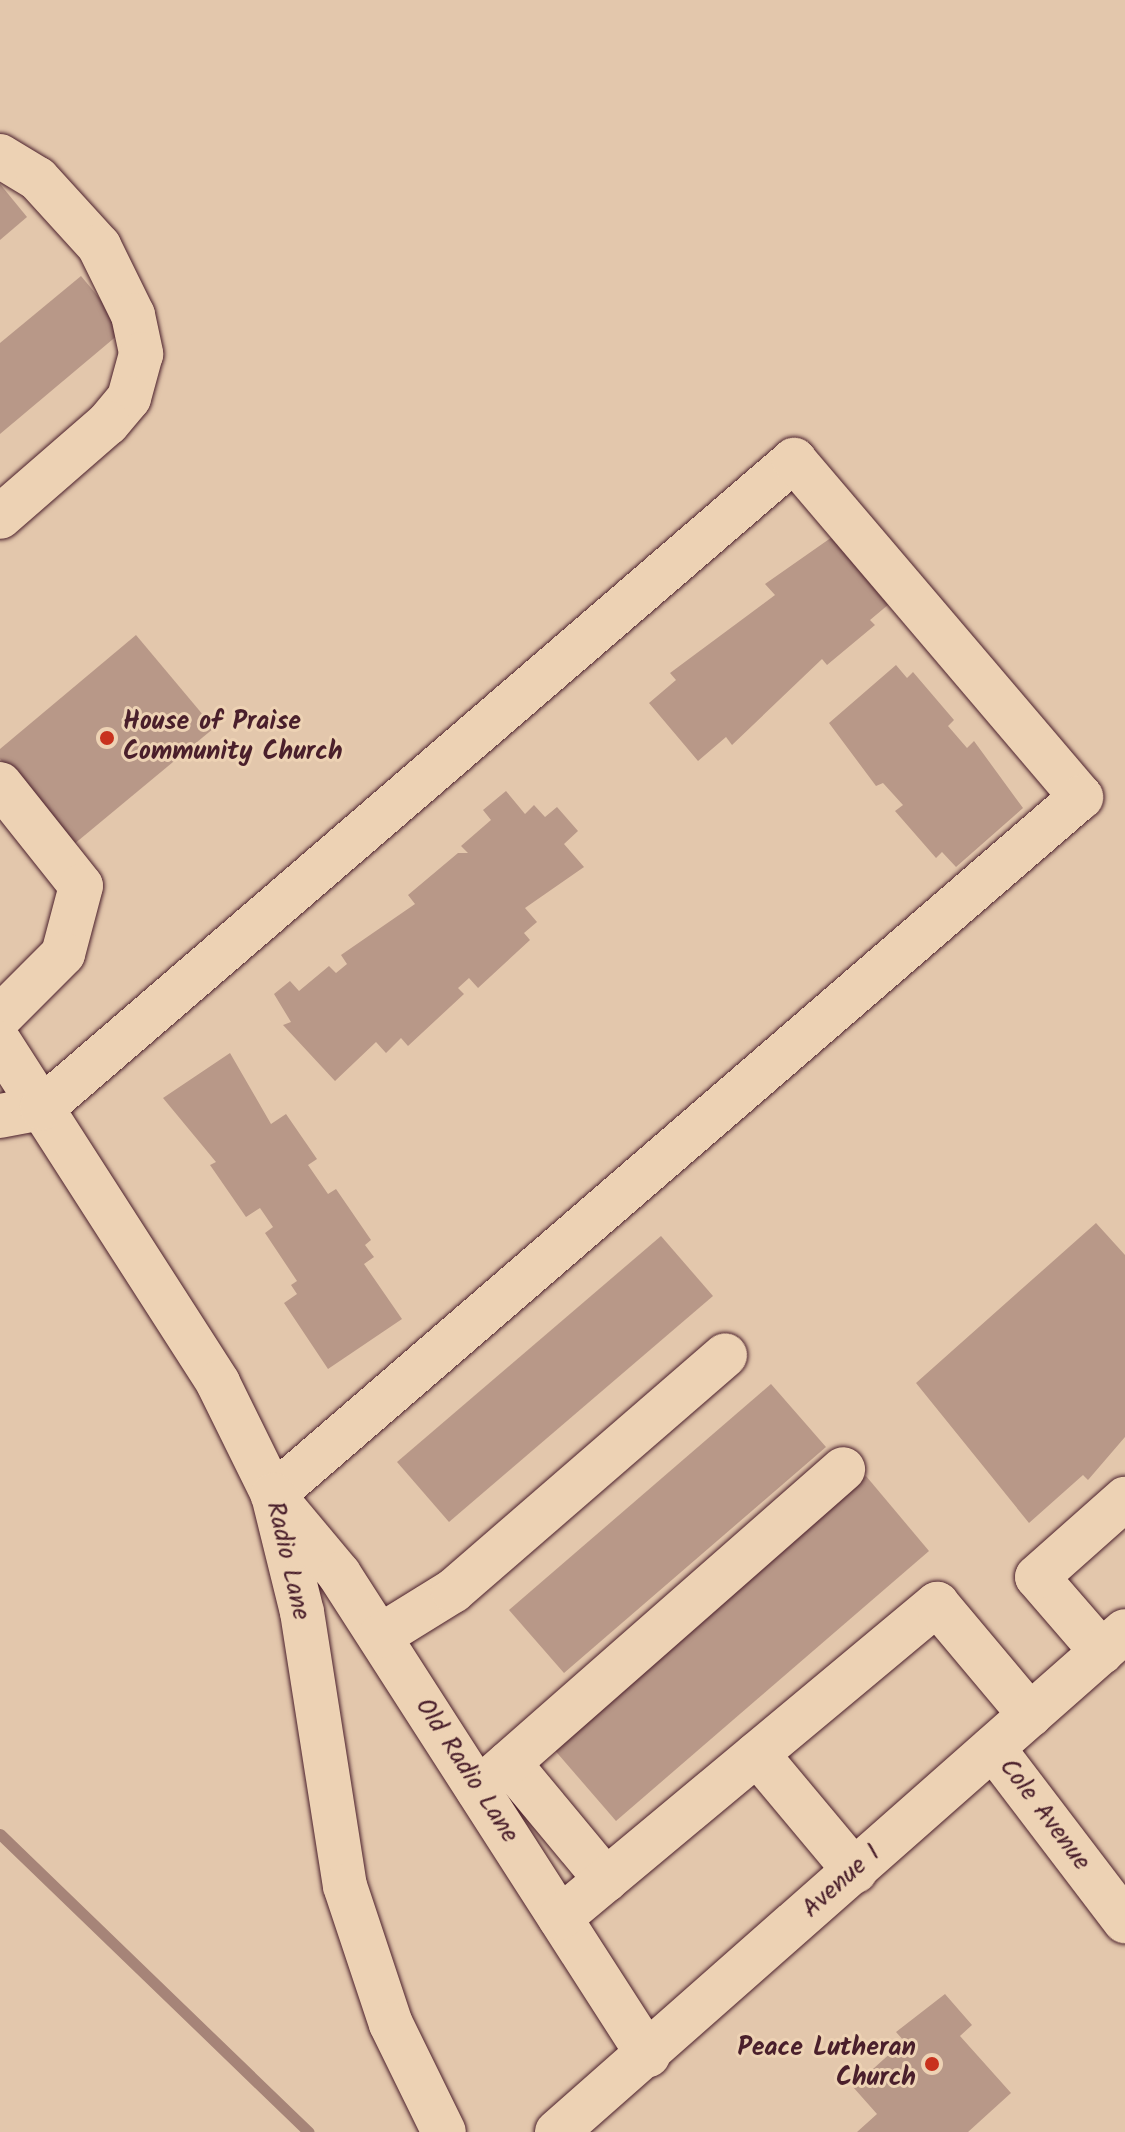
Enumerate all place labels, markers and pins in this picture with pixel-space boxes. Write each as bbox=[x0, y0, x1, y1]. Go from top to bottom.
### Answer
place label: House of Praise Community Church bbox=[123, 707, 343, 768]
marker: House of Praise Community Church bbox=[98, 729, 116, 747]
place label: Peace Lutheran Church bbox=[737, 2033, 916, 2094]
marker: Peace Lutheran Church bbox=[923, 2055, 941, 2073]

